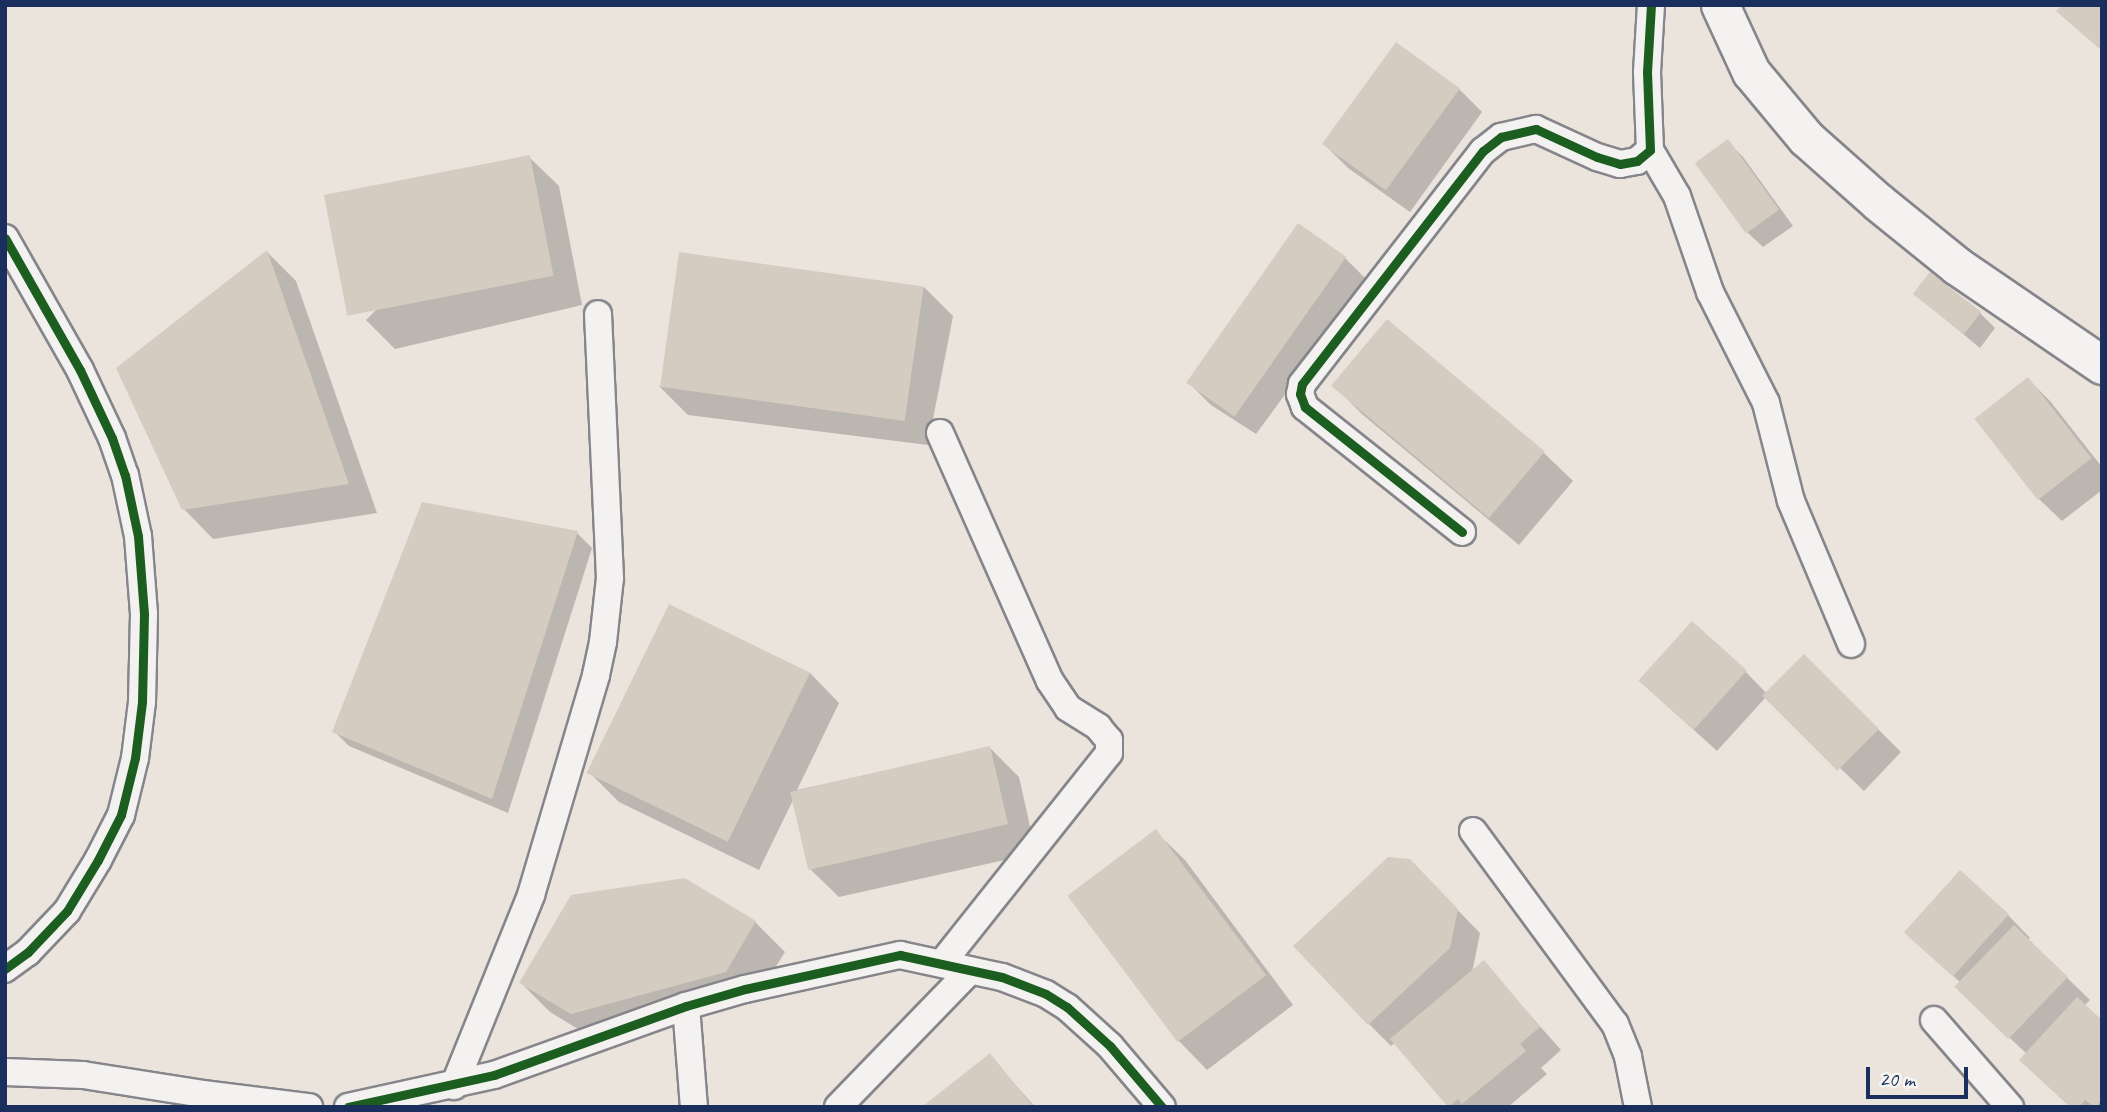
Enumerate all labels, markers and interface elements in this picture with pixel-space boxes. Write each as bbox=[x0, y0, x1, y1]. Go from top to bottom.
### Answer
scale bar bbox=[1869, 1052, 1970, 1096]
text: 20 m bbox=[1879, 1066, 1915, 1092]

